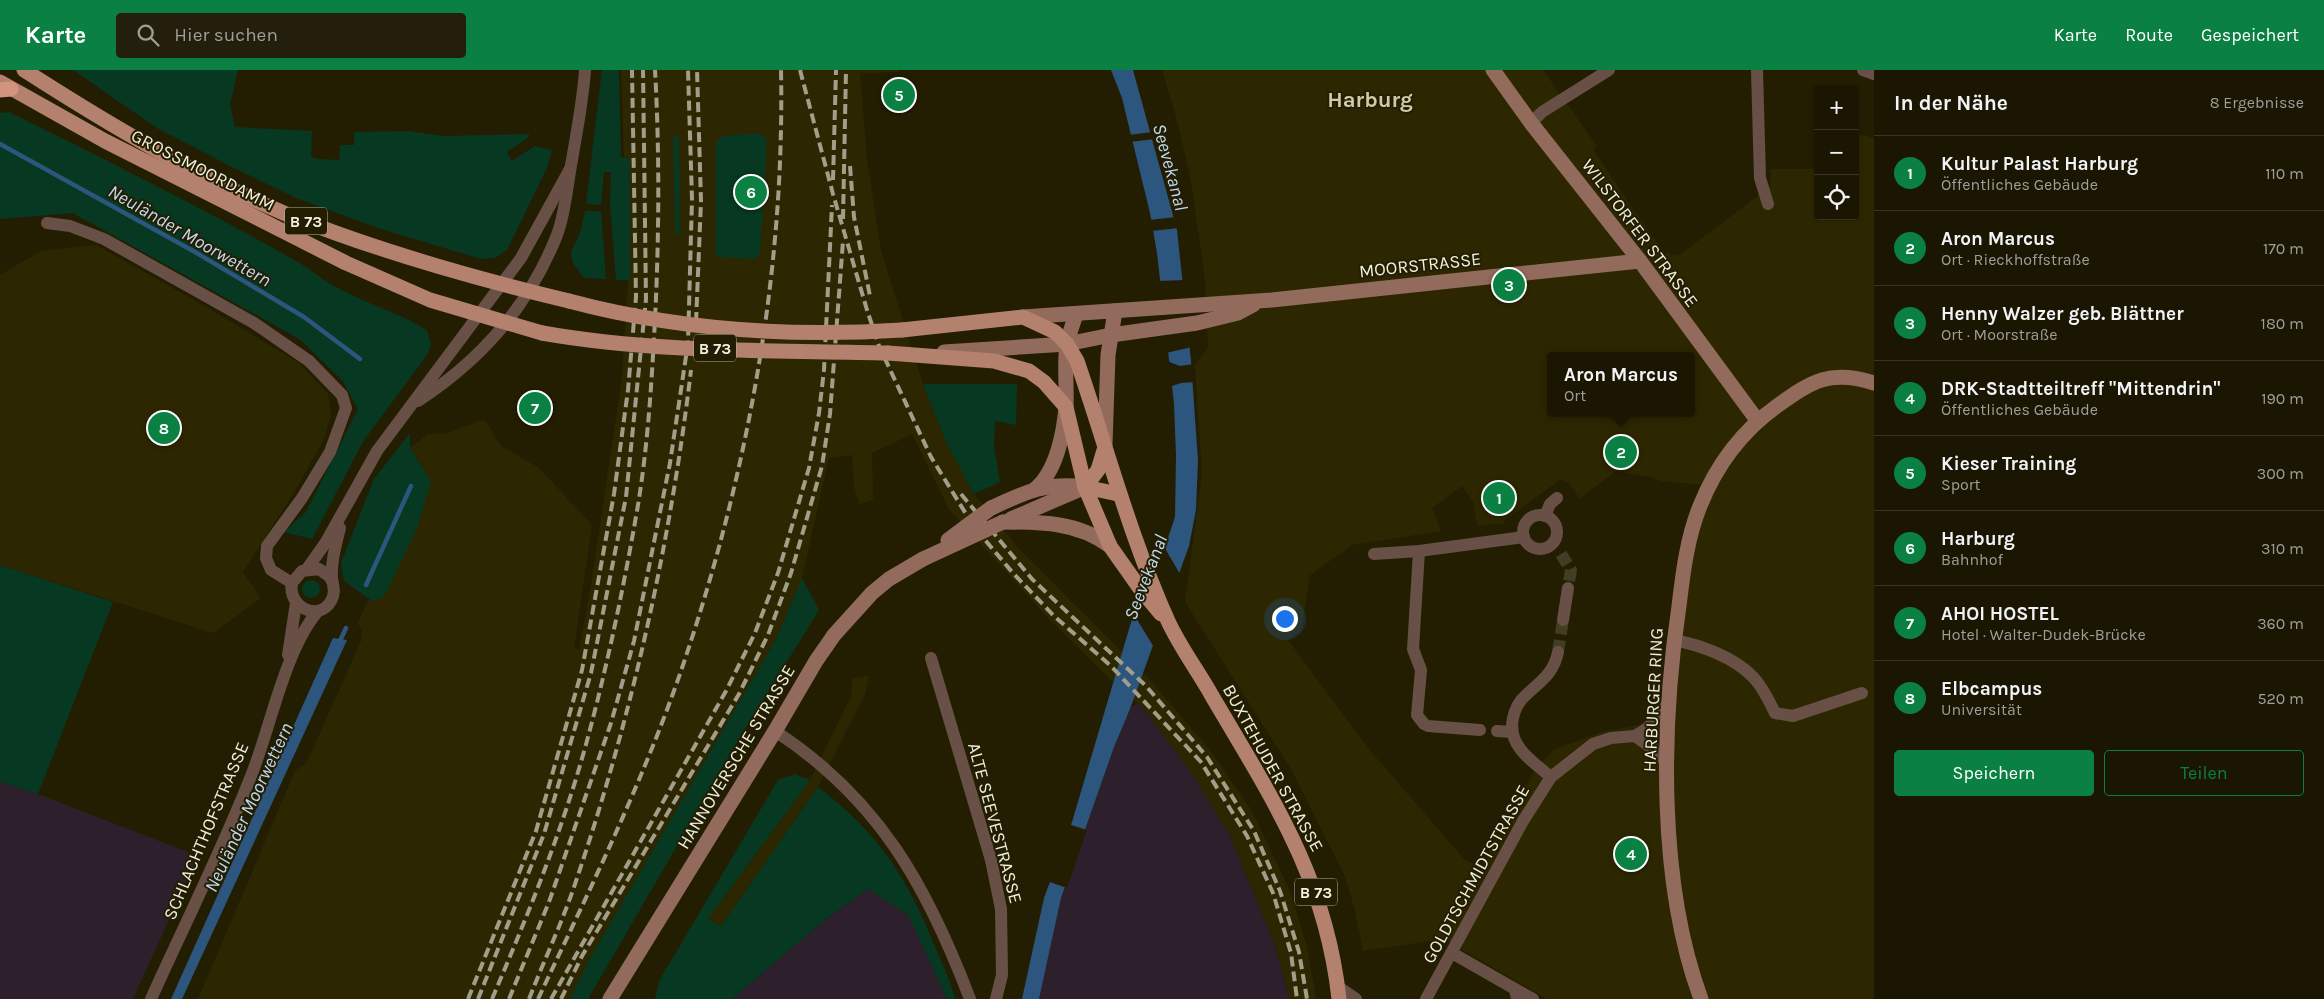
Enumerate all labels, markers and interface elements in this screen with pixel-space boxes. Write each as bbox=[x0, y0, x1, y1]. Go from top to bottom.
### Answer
search box bbox=[116, 13, 466, 58]
text: Karte bbox=[25, 21, 86, 49]
icon: search bbox=[134, 21, 162, 49]
text: Hier suchen bbox=[174, 24, 278, 46]
text: Karte bbox=[2054, 24, 2097, 46]
text: Route bbox=[2125, 24, 2173, 46]
text: Gespeichert bbox=[2201, 24, 2299, 46]
pin: 5 bbox=[883, 76, 915, 114]
map controls bbox=[1814, 85, 1859, 220]
button: + bbox=[1814, 85, 1859, 130]
district label: Harburg bbox=[1327, 87, 1413, 113]
text: In der Nähe bbox=[1894, 91, 2008, 115]
text: 8 Ergebnisse bbox=[2210, 93, 2304, 112]
water label: Seevekanal bbox=[1148, 121, 1192, 213]
street label: GROSSMOORDAMM bbox=[128, 124, 278, 216]
button: − bbox=[1814, 130, 1859, 175]
text: Kultur Palast Harburg bbox=[1941, 153, 2138, 175]
street label: WILSTORFER STRASSE bbox=[1577, 154, 1703, 312]
text: 1 bbox=[1907, 164, 1913, 183]
text: 110 m bbox=[2265, 164, 2304, 183]
pin: 6 bbox=[735, 173, 767, 211]
button: locate bbox=[1814, 175, 1859, 220]
text: Öffentliches Gebäude bbox=[1941, 175, 2098, 194]
water label: Neuländer Moorwettern bbox=[104, 180, 275, 291]
road number: B 73 bbox=[285, 208, 327, 234]
text: Aron Marcus bbox=[1941, 228, 2055, 250]
text: 2 bbox=[1905, 239, 1915, 258]
text: 170 m bbox=[2263, 239, 2304, 258]
street label: MOORSTRASSE bbox=[1358, 248, 1482, 282]
text: Ort · Rieckhoffstraße bbox=[1941, 250, 2090, 269]
pin: 3 bbox=[1493, 266, 1525, 304]
text: Henny Walzer geb. Blättner bbox=[1941, 303, 2184, 325]
text: 3 bbox=[1905, 314, 1915, 333]
text: 180 m bbox=[2261, 314, 2304, 333]
text: Ort · Moorstraße bbox=[1941, 325, 2057, 344]
road number: B 73 bbox=[694, 334, 736, 362]
popup bbox=[1547, 352, 1695, 417]
text: Aron Marcus bbox=[1564, 364, 1678, 386]
text: DRK-Stadtteiltreff "Mittendrin" bbox=[1941, 378, 2221, 400]
text: Ort bbox=[1564, 386, 1586, 405]
pin: 7 bbox=[519, 389, 551, 427]
text: 4 bbox=[1905, 389, 1915, 408]
text: 190 m bbox=[2261, 389, 2304, 408]
text: Öffentliches Gebäude bbox=[1941, 400, 2098, 419]
pin: 8 bbox=[148, 409, 180, 447]
pin: 2 bbox=[1605, 433, 1637, 471]
text: Kieser Training bbox=[1941, 453, 2076, 475]
text: 5 bbox=[1905, 464, 1915, 483]
text: 300 m bbox=[2257, 464, 2304, 483]
text: Sport bbox=[1941, 475, 1981, 494]
pin: 1 bbox=[1483, 479, 1515, 517]
text: Harburg bbox=[1941, 528, 2015, 550]
water label: Seevekanal bbox=[1120, 532, 1172, 623]
text: 6 bbox=[1905, 539, 1915, 558]
text: 310 m bbox=[2261, 539, 2304, 558]
text: Bahnhof bbox=[1941, 550, 2003, 569]
text: AHOI HOSTEL bbox=[1941, 603, 2059, 625]
your location bbox=[1272, 606, 1298, 632]
text: 7 bbox=[1906, 614, 1914, 633]
text: 360 m bbox=[2257, 614, 2304, 633]
text: Hotel · Walter-Dudek-Brücke bbox=[1941, 625, 2146, 644]
street label: HARBURGER RING bbox=[1638, 627, 1668, 773]
street label: HANNOVERSCHE STRASSE bbox=[672, 661, 800, 853]
text: Elbcampus bbox=[1941, 678, 2042, 700]
street label: BUXTEHUDER STRASSE bbox=[1218, 681, 1328, 855]
text: 8 bbox=[1905, 689, 1915, 708]
text: 520 m bbox=[2257, 689, 2304, 708]
text: Universität bbox=[1941, 700, 2022, 719]
water label: Neuländer Moorwettern bbox=[200, 719, 298, 896]
street label: SCHLACHTHOFSTRASSE bbox=[159, 739, 253, 923]
street label: ALTE SEEVESTRASSE bbox=[963, 740, 1027, 906]
button: Speichern bbox=[1894, 750, 2094, 796]
button: Teilen bbox=[2104, 750, 2304, 796]
street label: GOLDTSCHMIDTSTRASSE bbox=[1418, 781, 1534, 967]
pin: 4 bbox=[1615, 835, 1647, 873]
road number: B 73 bbox=[1295, 879, 1337, 906]

